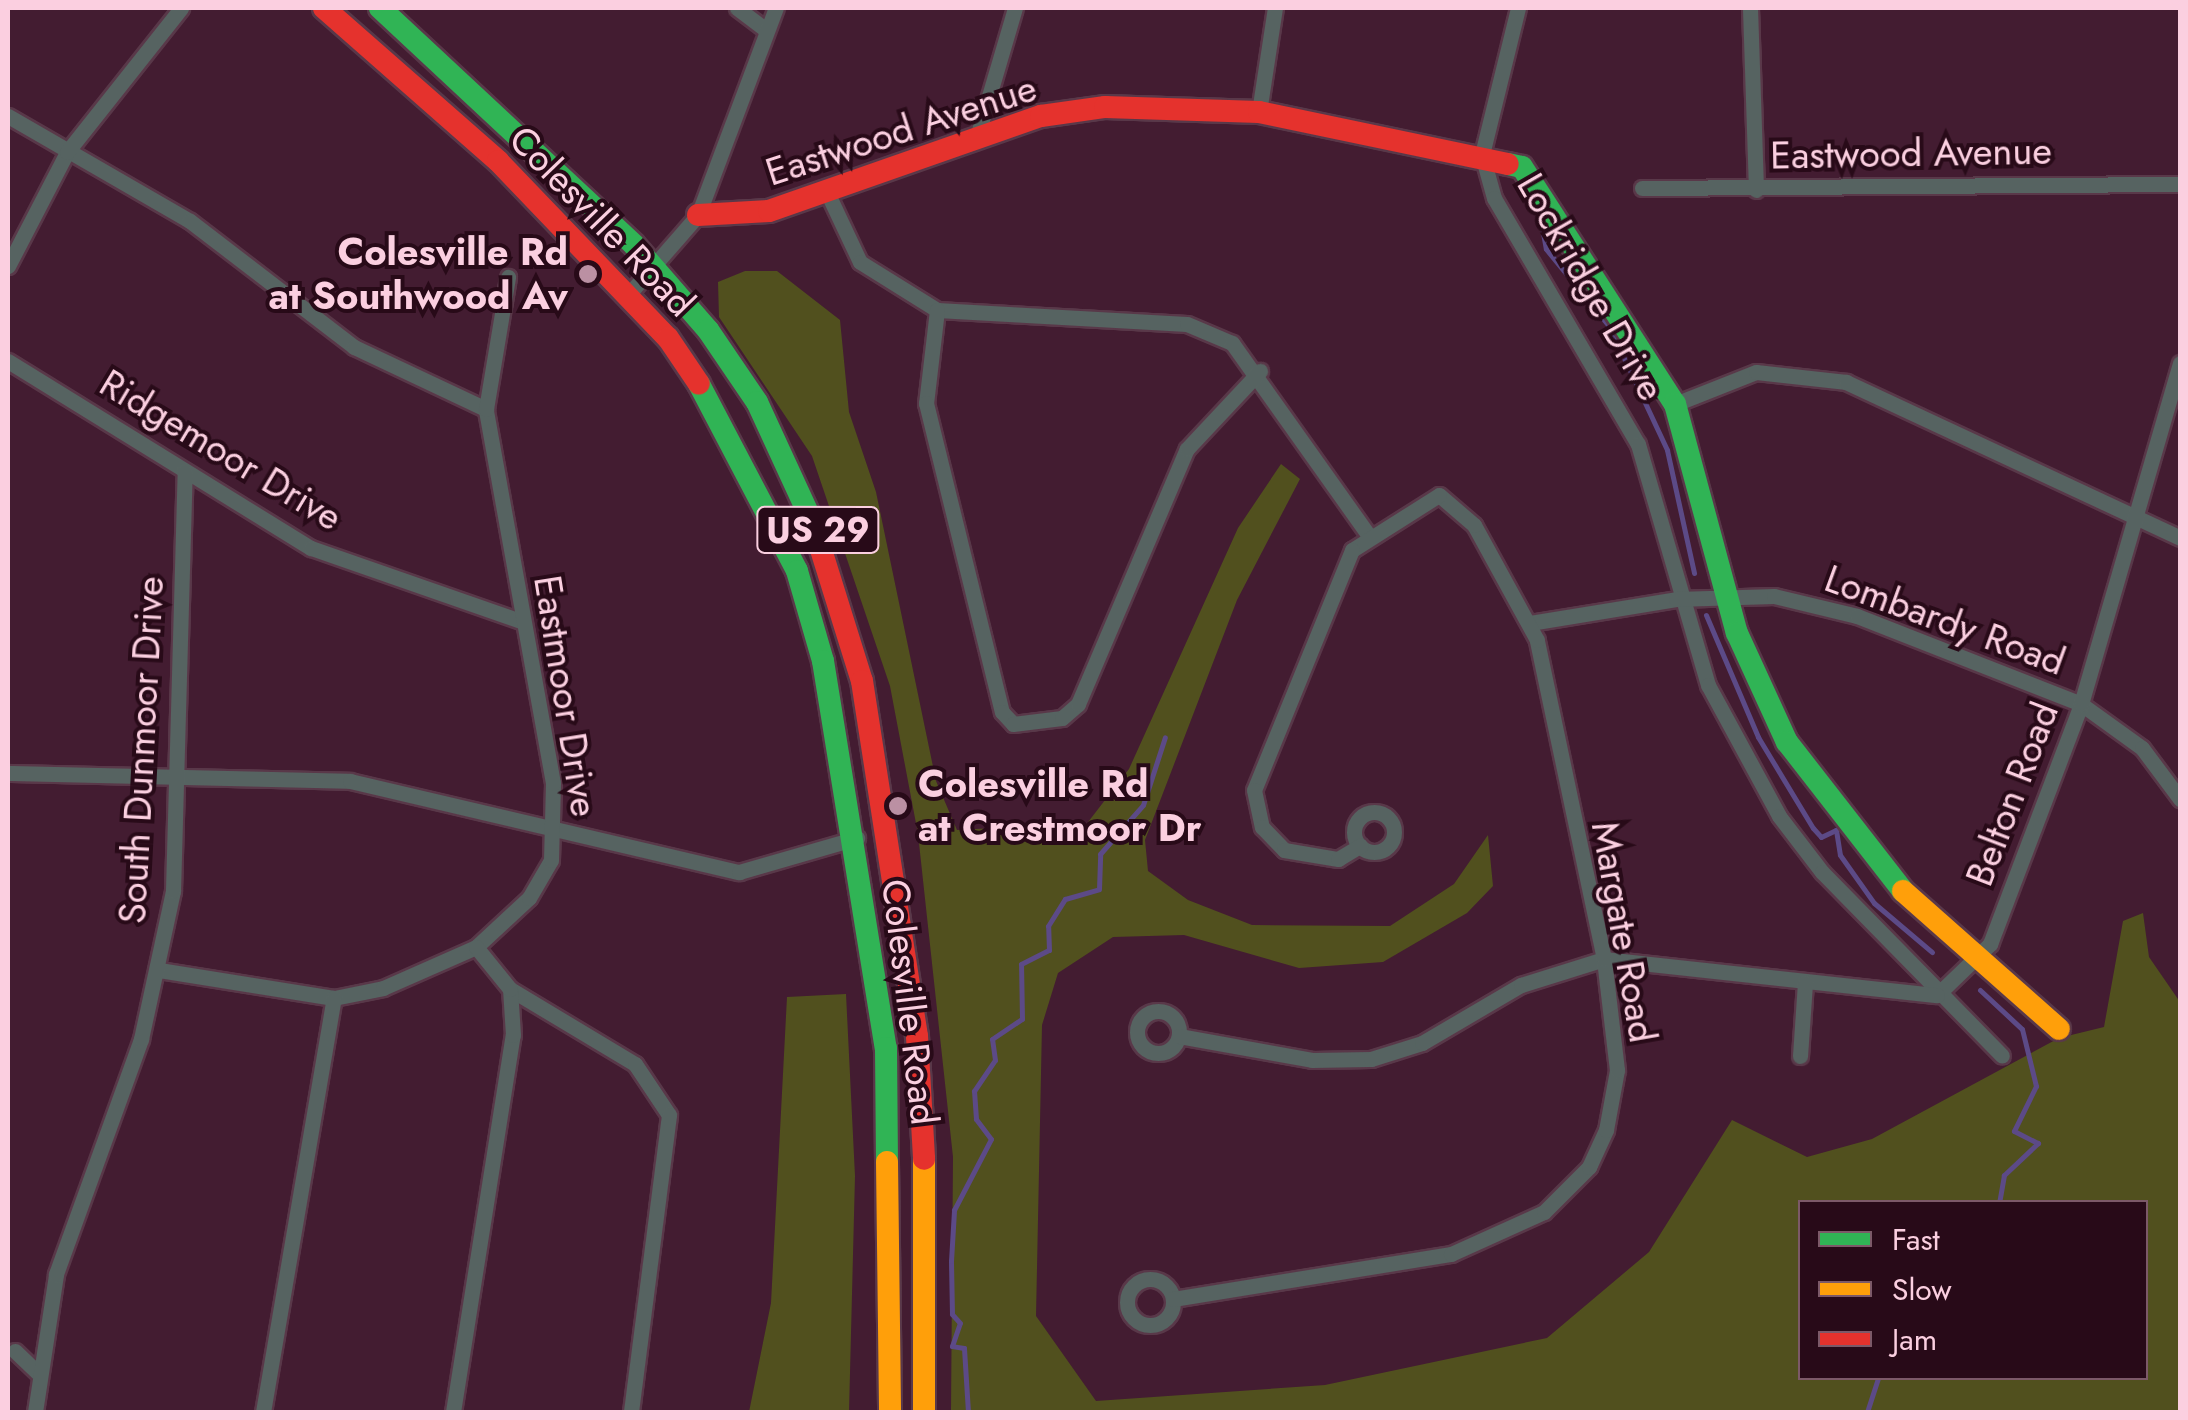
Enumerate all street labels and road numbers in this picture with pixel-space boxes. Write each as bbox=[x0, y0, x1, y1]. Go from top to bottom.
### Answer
street label: Eastwood Avenue bbox=[760, 65, 1042, 195]
street label: Colesville Road bbox=[500, 116, 704, 326]
street label: Eastwood Avenue bbox=[1770, 128, 2052, 178]
street label: Lockridge Drive bbox=[1508, 165, 1674, 409]
street label: Ridgemoor Drive bbox=[92, 360, 350, 540]
road number: US 29 bbox=[756, 500, 880, 560]
street label: Lombardy Road bbox=[1819, 555, 2071, 685]
street label: Eastmoor Drive bbox=[524, 572, 608, 820]
street label: South Dunmoor Drive bbox=[109, 575, 173, 925]
street label: Belton Road bbox=[1956, 696, 2068, 892]
street label: Margate Road bbox=[1582, 818, 1666, 1046]
street label: Colesville Road bbox=[872, 877, 948, 1127]

